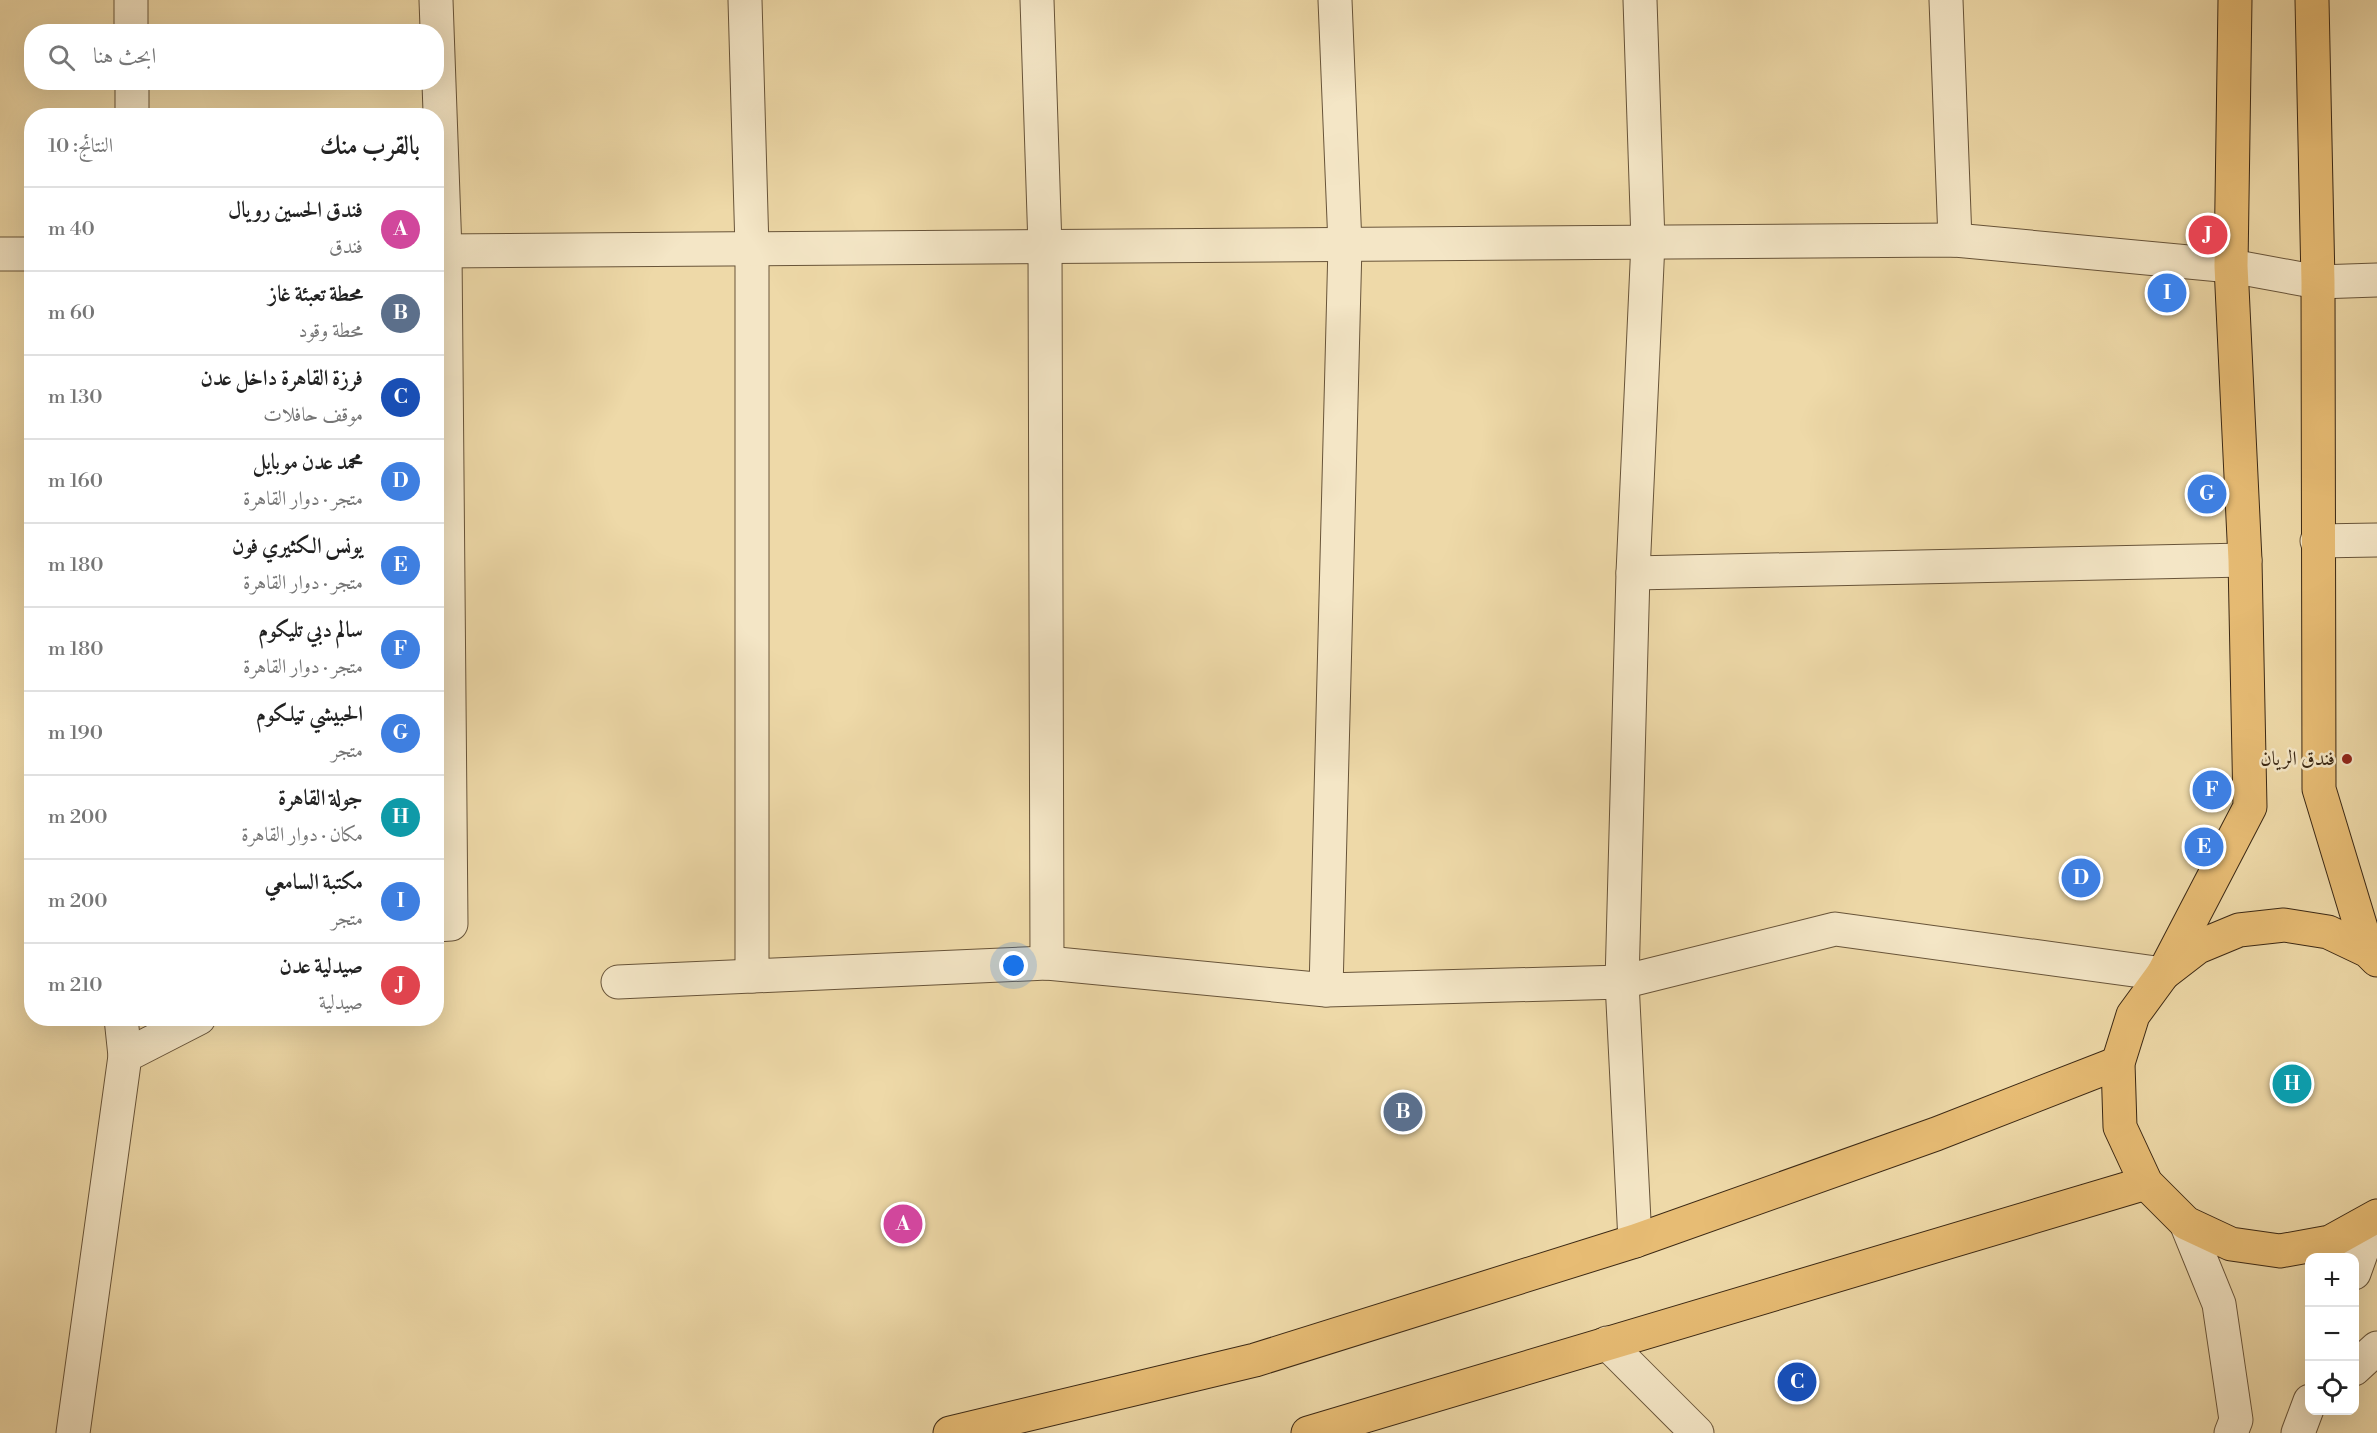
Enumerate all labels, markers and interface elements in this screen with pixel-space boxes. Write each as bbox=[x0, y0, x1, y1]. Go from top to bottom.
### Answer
search box bbox=[24, 24, 444, 90]
icon: search bbox=[45, 41, 78, 74]
text: ابحث هنا bbox=[93, 43, 156, 70]
text: بالقرب منك bbox=[320, 130, 420, 162]
text: النتائج: 10 bbox=[48, 134, 113, 159]
text: فندق الحسين رويال bbox=[228, 197, 363, 224]
pin: J bbox=[2188, 212, 2228, 258]
text: 40 m bbox=[48, 217, 95, 242]
text: A bbox=[393, 217, 408, 242]
text: فندق bbox=[329, 235, 363, 260]
pin: I bbox=[2148, 270, 2186, 316]
text: محطة تعبئة غاز bbox=[268, 281, 363, 308]
text: 60 m bbox=[48, 301, 95, 326]
text: B bbox=[393, 301, 408, 326]
text: محطة وقود bbox=[298, 319, 363, 344]
text: فرزة القاهرة داخل عدن bbox=[200, 365, 363, 392]
text: 130 m bbox=[48, 385, 103, 410]
text: C bbox=[393, 385, 408, 410]
text: موقف حافلات bbox=[263, 403, 363, 428]
text: محمد عدن موبايل bbox=[252, 449, 363, 476]
text: 160 m bbox=[48, 469, 103, 494]
text: D bbox=[393, 469, 408, 494]
pin: G bbox=[2188, 472, 2226, 516]
text: متجر · دوار القاهرة bbox=[243, 487, 363, 512]
text: يونس الكثيري فون bbox=[232, 533, 363, 560]
text: 180 m bbox=[48, 553, 103, 578]
text: E bbox=[394, 553, 407, 578]
text: متجر · دوار القاهرة bbox=[243, 571, 363, 596]
text: سالم دبي تليكوم bbox=[258, 617, 363, 644]
text: 180 m bbox=[48, 637, 103, 662]
text: F bbox=[393, 637, 408, 662]
text: متجر · دوار القاهرة bbox=[243, 655, 363, 680]
text: الحبيشي تيلكوم bbox=[256, 701, 363, 728]
text: 190 m bbox=[48, 721, 103, 746]
text: G bbox=[393, 721, 408, 746]
text: متجر bbox=[331, 739, 363, 764]
place label: فندق الريان bbox=[2260, 747, 2335, 772]
marker: فندق الريان bbox=[2340, 752, 2354, 766]
pin: F bbox=[2192, 768, 2232, 812]
text: جولة القاهرة bbox=[278, 785, 363, 812]
text: 200 m bbox=[48, 805, 108, 830]
text: H bbox=[392, 805, 409, 830]
text: مكان · دوار القاهرة bbox=[241, 823, 363, 848]
pin: E bbox=[2184, 824, 2224, 870]
pin: D bbox=[2062, 856, 2100, 900]
text: مكتبة السامعي bbox=[265, 869, 363, 896]
text: 200 m bbox=[48, 889, 108, 914]
text: I bbox=[397, 889, 404, 914]
text: متجر bbox=[331, 907, 363, 932]
your location bbox=[999, 951, 1028, 980]
text: صيدلية عدن bbox=[279, 953, 363, 980]
text: 210 m bbox=[48, 973, 103, 998]
text: J bbox=[397, 973, 404, 998]
text: صيدلية bbox=[319, 991, 363, 1016]
pin: H bbox=[2272, 1062, 2312, 1106]
pin: B bbox=[1384, 1090, 1422, 1134]
pin: A bbox=[884, 1202, 922, 1246]
map controls bbox=[2305, 1253, 2359, 1415]
button: + bbox=[2305, 1253, 2359, 1307]
button: − bbox=[2305, 1307, 2359, 1361]
pin: C bbox=[1778, 1360, 1816, 1404]
button: locate bbox=[2305, 1361, 2359, 1415]

